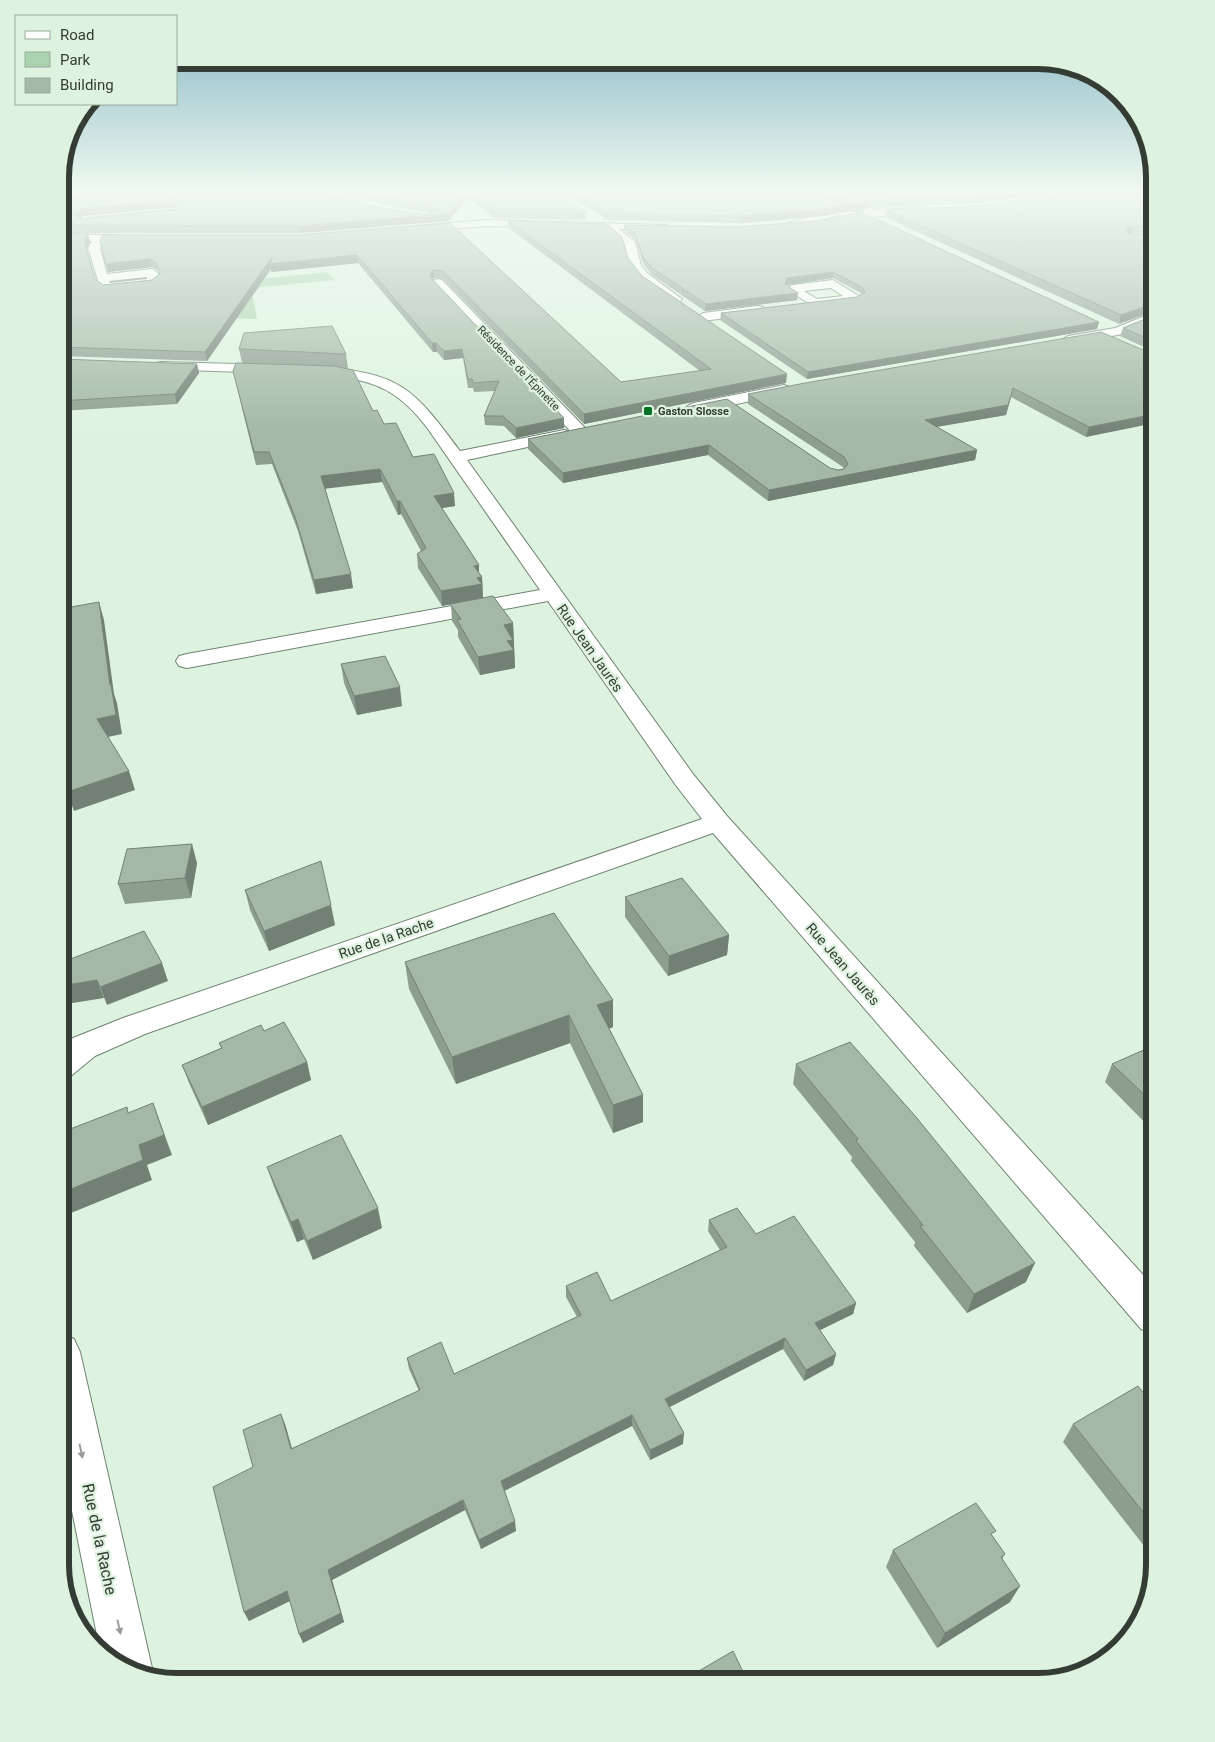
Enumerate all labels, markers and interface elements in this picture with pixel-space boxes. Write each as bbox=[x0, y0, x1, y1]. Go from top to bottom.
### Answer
legend bbox=[15, 15, 178, 105]
text: Road bbox=[60, 26, 94, 44]
text: Park bbox=[60, 51, 91, 69]
text: Building bbox=[60, 76, 114, 94]
street label: Résidence de l’Épinette bbox=[475, 323, 563, 414]
marker: Gaston Slosse bbox=[642, 405, 654, 417]
place label: Gaston Slosse bbox=[658, 405, 729, 418]
street label: Rue Jean Jaurès bbox=[554, 601, 626, 695]
street label: Rue de la Rache bbox=[336, 914, 436, 962]
street label: Rue Jean Jaurès bbox=[803, 920, 883, 1008]
one-way arrow bbox=[77, 1443, 85, 1458]
street label: Rue de la Rache bbox=[78, 1482, 121, 1597]
one-way arrow bbox=[115, 1619, 123, 1634]

